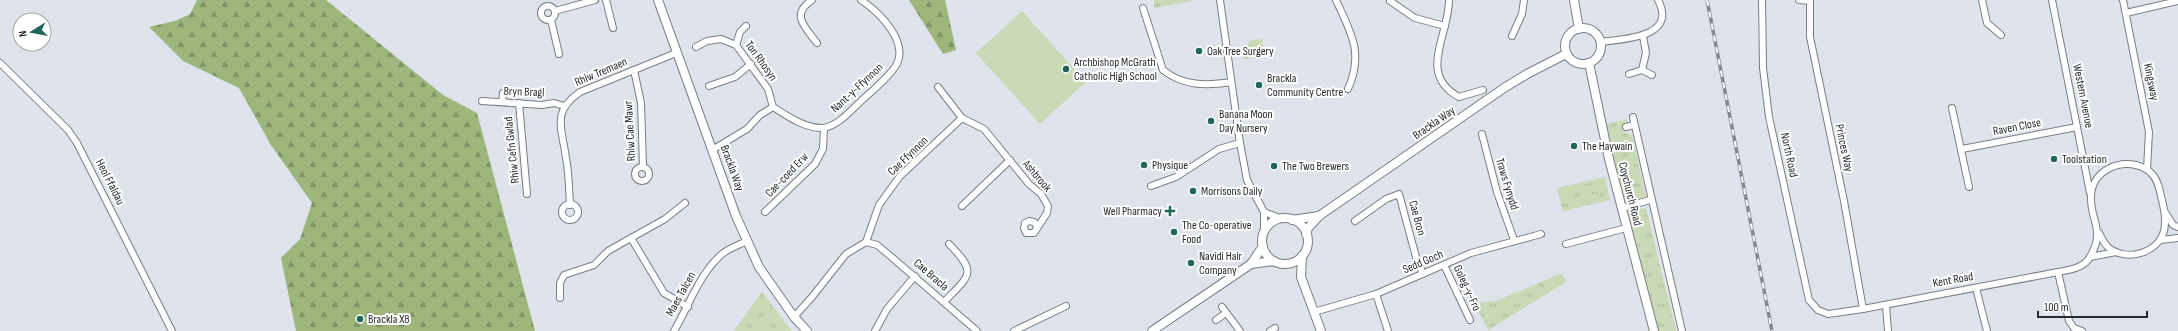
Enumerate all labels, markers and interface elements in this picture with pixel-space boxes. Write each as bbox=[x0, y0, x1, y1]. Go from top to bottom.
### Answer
north arrow bbox=[12, 12, 52, 52]
text: N bbox=[16, 30, 30, 38]
street label: Ton Rhosyn bbox=[741, 38, 781, 84]
place label: Oak Tree Surgery bbox=[1207, 44, 1274, 59]
marker: Oak Tree Surgery bbox=[1194, 46, 1204, 56]
street label: Rhiw Tremaen bbox=[572, 54, 630, 90]
place label: Archbishop McGrath Catholic High School bbox=[1073, 55, 1157, 84]
street label: Nant-y-Ffynnon bbox=[828, 60, 886, 116]
street label: Kingsway bbox=[2140, 62, 2162, 102]
street label: Western Avenue bbox=[2069, 63, 2097, 129]
marker: Archbishop McGrath Catholic High School bbox=[1061, 64, 1071, 74]
place label: Brackla Community Centre bbox=[1267, 71, 1343, 100]
marker: Brackla Community Centre bbox=[1254, 80, 1264, 90]
street label: Bryn Bragl bbox=[503, 84, 545, 100]
street label: Rhiw Cae Mawr bbox=[621, 100, 639, 162]
street label: Brackla Way bbox=[1410, 103, 1458, 143]
place label: Banana Moon Day Nursery bbox=[1219, 107, 1273, 136]
street label: Raven Close bbox=[1992, 115, 2042, 139]
street label: Rhiw Cefn Gwlad bbox=[501, 116, 523, 184]
marker: Banana Moon Day Nursery bbox=[1206, 116, 1216, 126]
street label: Princes Way bbox=[1832, 123, 1856, 174]
street label: North Road bbox=[1777, 131, 1801, 179]
street label: Cae Ffynnon bbox=[885, 133, 931, 179]
place label: The Haywain bbox=[1582, 139, 1632, 154]
marker: The Haywain bbox=[1569, 141, 1579, 151]
street label: Brackla Way bbox=[717, 143, 747, 193]
street label: Cae-coed Erw bbox=[762, 149, 812, 200]
place label: Toolstation bbox=[2062, 152, 2107, 167]
marker: Toolstation bbox=[2049, 154, 2059, 164]
street label: Heol Ffaldau bbox=[92, 156, 128, 208]
street label: Ashbrook bbox=[1018, 156, 1055, 195]
street label: Traws Fynydd bbox=[1492, 156, 1522, 212]
place label: Physique bbox=[1152, 158, 1188, 173]
place label: The Two Brewers bbox=[1282, 159, 1349, 174]
marker: Physique bbox=[1139, 160, 1149, 170]
marker: The Two Brewers bbox=[1269, 161, 1279, 171]
street label: Coychurch Road bbox=[1615, 161, 1645, 227]
place label: Morrisons Daily bbox=[1201, 184, 1263, 199]
marker: Morrisons Daily bbox=[1188, 186, 1198, 196]
street label: Cae Bron bbox=[1405, 199, 1429, 237]
place label: Well Pharmacy bbox=[1103, 204, 1162, 219]
marker: Well Pharmacy bbox=[1165, 206, 1175, 216]
place label: The Co-operative Food bbox=[1182, 218, 1252, 247]
marker: The Co-operative Food bbox=[1169, 227, 1179, 237]
street label: Sedd Goch bbox=[1400, 247, 1446, 277]
place label: Navidi Hair Company bbox=[1199, 249, 1243, 278]
street label: Cae Bracla bbox=[910, 256, 952, 295]
marker: Navidi Hair Company bbox=[1186, 258, 1196, 268]
street label: Goleg-y-Fro bbox=[1450, 263, 1484, 313]
street label: Maes Talcen bbox=[663, 269, 699, 319]
street label: Kent Road bbox=[1932, 269, 1974, 291]
scale bar bbox=[2038, 293, 2147, 319]
text: 100 m bbox=[2044, 300, 2069, 315]
place label: Brackla X8 bbox=[368, 312, 410, 327]
marker: Brackla X8 bbox=[355, 314, 365, 324]

